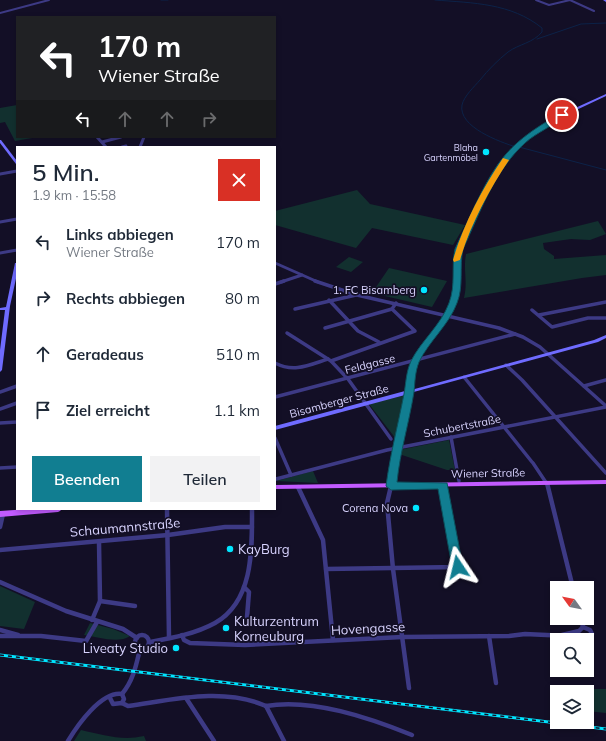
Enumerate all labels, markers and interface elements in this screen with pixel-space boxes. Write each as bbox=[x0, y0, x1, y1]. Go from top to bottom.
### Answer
text: 170 m bbox=[98, 29, 181, 64]
icon: left bbox=[32, 32, 84, 84]
text: Wiener Straße bbox=[98, 64, 220, 87]
pin bbox=[545, 98, 579, 132]
icon: arrive bbox=[551, 104, 573, 126]
icon: left bbox=[72, 108, 94, 130]
icon: ahead bbox=[114, 108, 136, 130]
icon: ahead bbox=[156, 108, 178, 130]
icon: right bbox=[198, 108, 220, 130]
place label: Blaha Gartenmöbel bbox=[424, 142, 478, 163]
marker: Blaha Gartenmöbel bbox=[481, 147, 491, 157]
text: 5 Min. bbox=[32, 157, 99, 187]
button: close bbox=[218, 159, 260, 201]
text: 1.9 km · 15:58 bbox=[32, 187, 116, 203]
text: Links abbiegen bbox=[66, 225, 174, 244]
icon: left bbox=[32, 231, 54, 253]
text: 170 m bbox=[216, 233, 260, 252]
text: Wiener Straße bbox=[66, 244, 154, 260]
place label: 1. FC Bisamberg bbox=[333, 283, 416, 297]
marker: 1. FC Bisamberg bbox=[419, 285, 429, 295]
icon: right bbox=[32, 287, 54, 309]
text: Rechts abbiegen bbox=[66, 289, 185, 308]
text: 80 m bbox=[225, 289, 260, 308]
icon: ahead bbox=[32, 343, 54, 365]
text: Geradeaus bbox=[66, 345, 144, 364]
text: 510 m bbox=[216, 345, 260, 364]
street label: Feldgasse bbox=[343, 351, 397, 377]
street label: Bisamberger Straße bbox=[288, 381, 390, 421]
icon: arrive bbox=[32, 399, 54, 421]
text: Ziel erreicht bbox=[66, 401, 150, 420]
text: 1.1 km bbox=[214, 401, 260, 420]
street label: Schubertstraße bbox=[422, 412, 502, 440]
button: Beenden bbox=[32, 456, 142, 502]
button: Teilen bbox=[150, 456, 260, 502]
street label: Wiener Straße bbox=[451, 465, 525, 481]
place label: Corena Nova bbox=[342, 501, 408, 515]
marker: Corena Nova bbox=[411, 503, 421, 513]
street label: Schaumannstraße bbox=[69, 514, 181, 540]
place label: KayBurg bbox=[238, 541, 290, 557]
marker: KayBurg bbox=[225, 544, 235, 554]
position arrow bbox=[437, 546, 479, 588]
north arrow bbox=[550, 581, 594, 625]
map controls bbox=[550, 581, 594, 729]
place label: Kulturzentrum Korneuburg bbox=[234, 613, 319, 644]
street label: Hovengasse bbox=[330, 618, 406, 638]
marker: Kulturzentrum Korneuburg bbox=[221, 623, 231, 633]
button: search bbox=[550, 633, 594, 677]
place label: Liveaty Studio bbox=[83, 640, 168, 656]
marker: Liveaty Studio bbox=[171, 643, 181, 653]
button: layers bbox=[550, 685, 594, 729]

